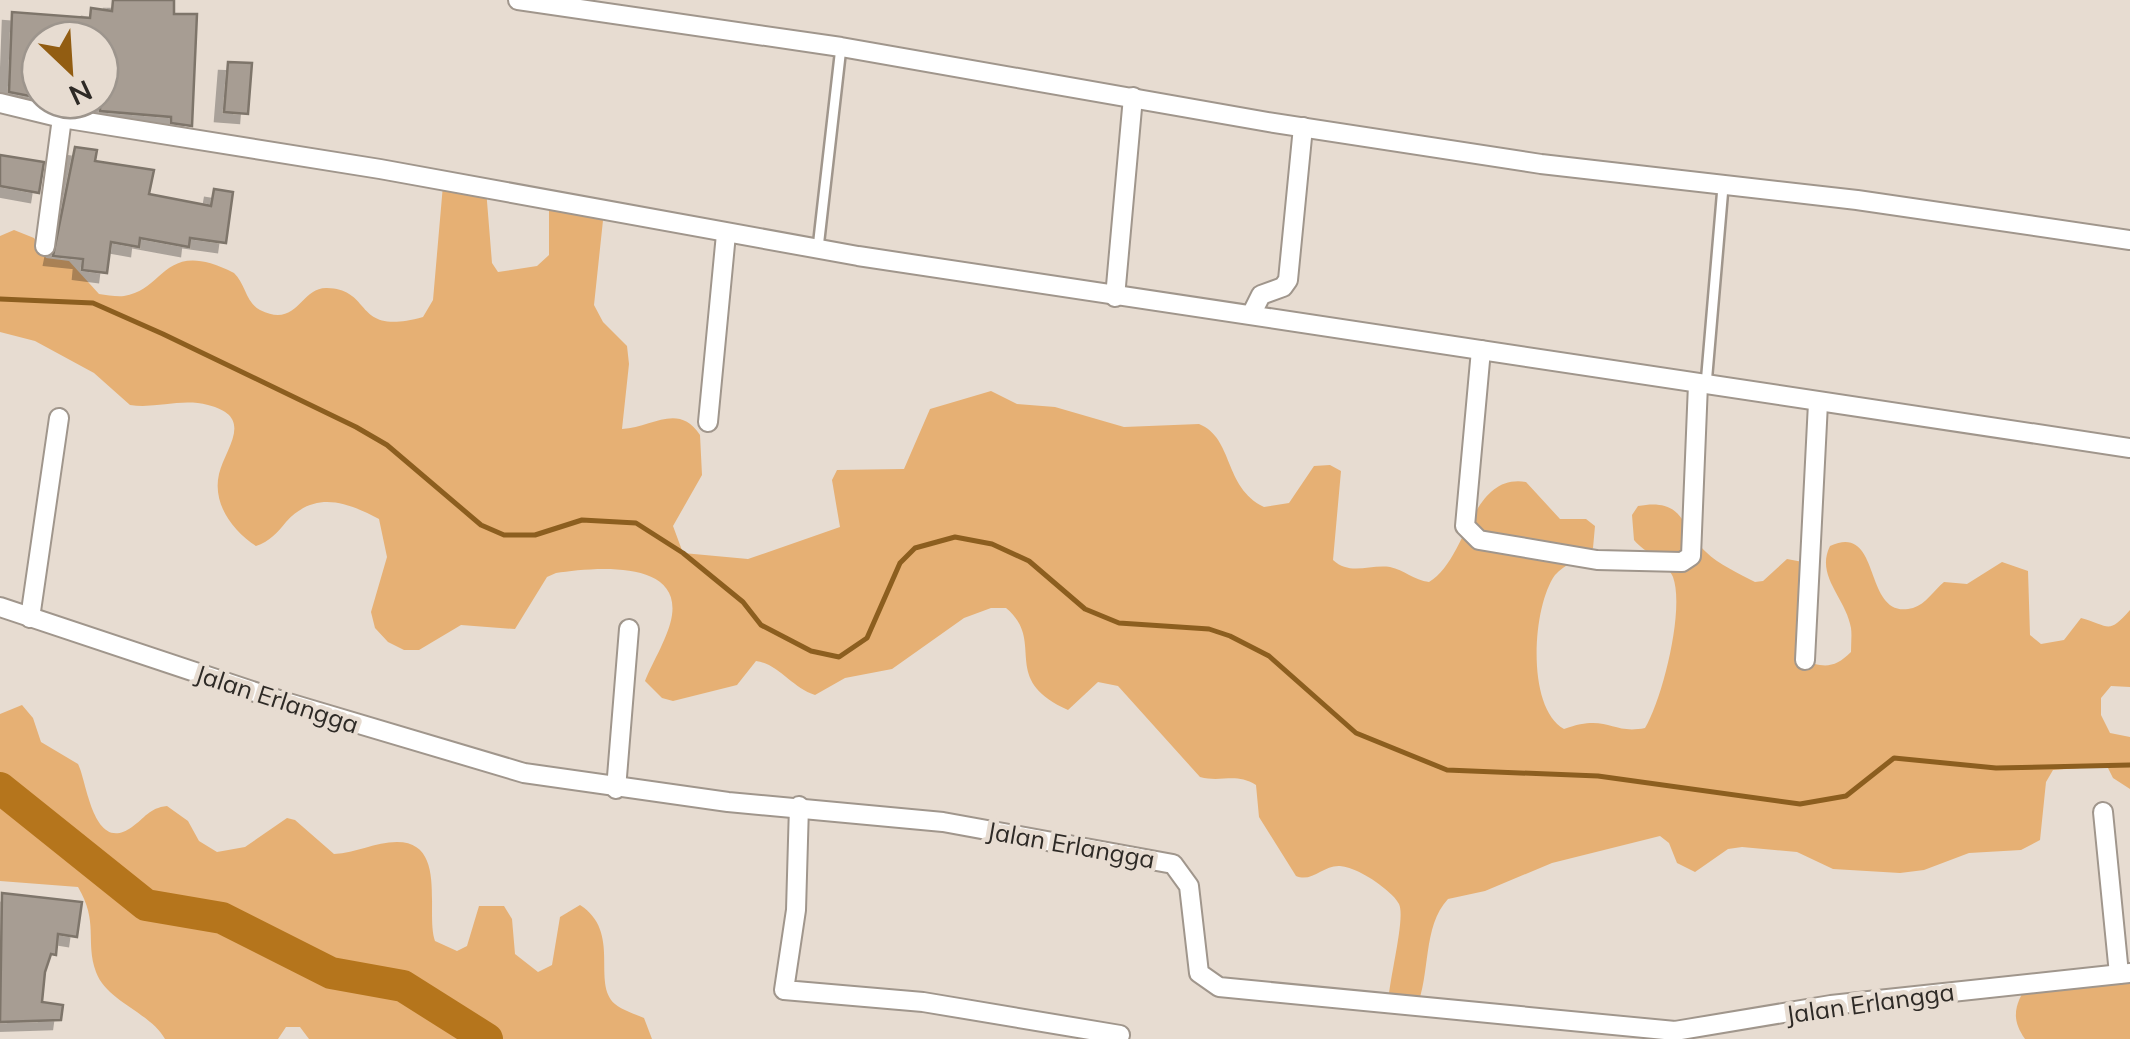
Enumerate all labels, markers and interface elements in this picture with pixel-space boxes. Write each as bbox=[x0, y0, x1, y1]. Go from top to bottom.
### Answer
north arrow bbox=[20, 20, 120, 120]
text: N bbox=[64, 73, 98, 113]
street label: Jalan Erlangga bbox=[192, 658, 363, 740]
street label: Jalan Erlangga bbox=[985, 814, 1157, 875]
street label: Jalan Erlangga bbox=[1784, 975, 1956, 1030]

